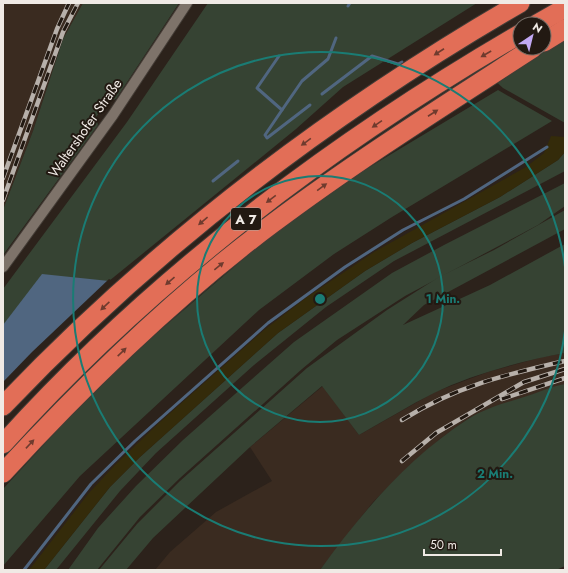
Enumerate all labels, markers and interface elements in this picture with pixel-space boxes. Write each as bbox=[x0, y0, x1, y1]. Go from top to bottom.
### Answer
north arrow bbox=[512, 16, 552, 56]
text: N bbox=[530, 19, 546, 37]
one-way arrow bbox=[433, 49, 445, 56]
one-way arrow bbox=[480, 50, 492, 57]
street label: Waltershofer Straße bbox=[43, 75, 127, 181]
one-way arrow bbox=[428, 109, 439, 117]
one-way arrow bbox=[372, 120, 382, 128]
one-way arrow bbox=[301, 138, 311, 146]
one-way arrow bbox=[317, 183, 328, 191]
one-way arrow bbox=[266, 195, 276, 203]
road number: A 7 bbox=[231, 208, 261, 230]
one-way arrow bbox=[197, 216, 208, 225]
one-way arrow bbox=[214, 262, 224, 271]
one-way arrow bbox=[165, 277, 175, 286]
text: 1 Min. bbox=[426, 290, 460, 308]
centre of rings bbox=[313, 292, 327, 306]
one-way arrow bbox=[100, 301, 110, 311]
one-way arrow bbox=[117, 348, 126, 357]
one-way arrow bbox=[25, 439, 34, 449]
text: 2 Min. bbox=[477, 465, 513, 483]
scale bar bbox=[424, 531, 501, 557]
text: 50 m bbox=[430, 536, 457, 554]

